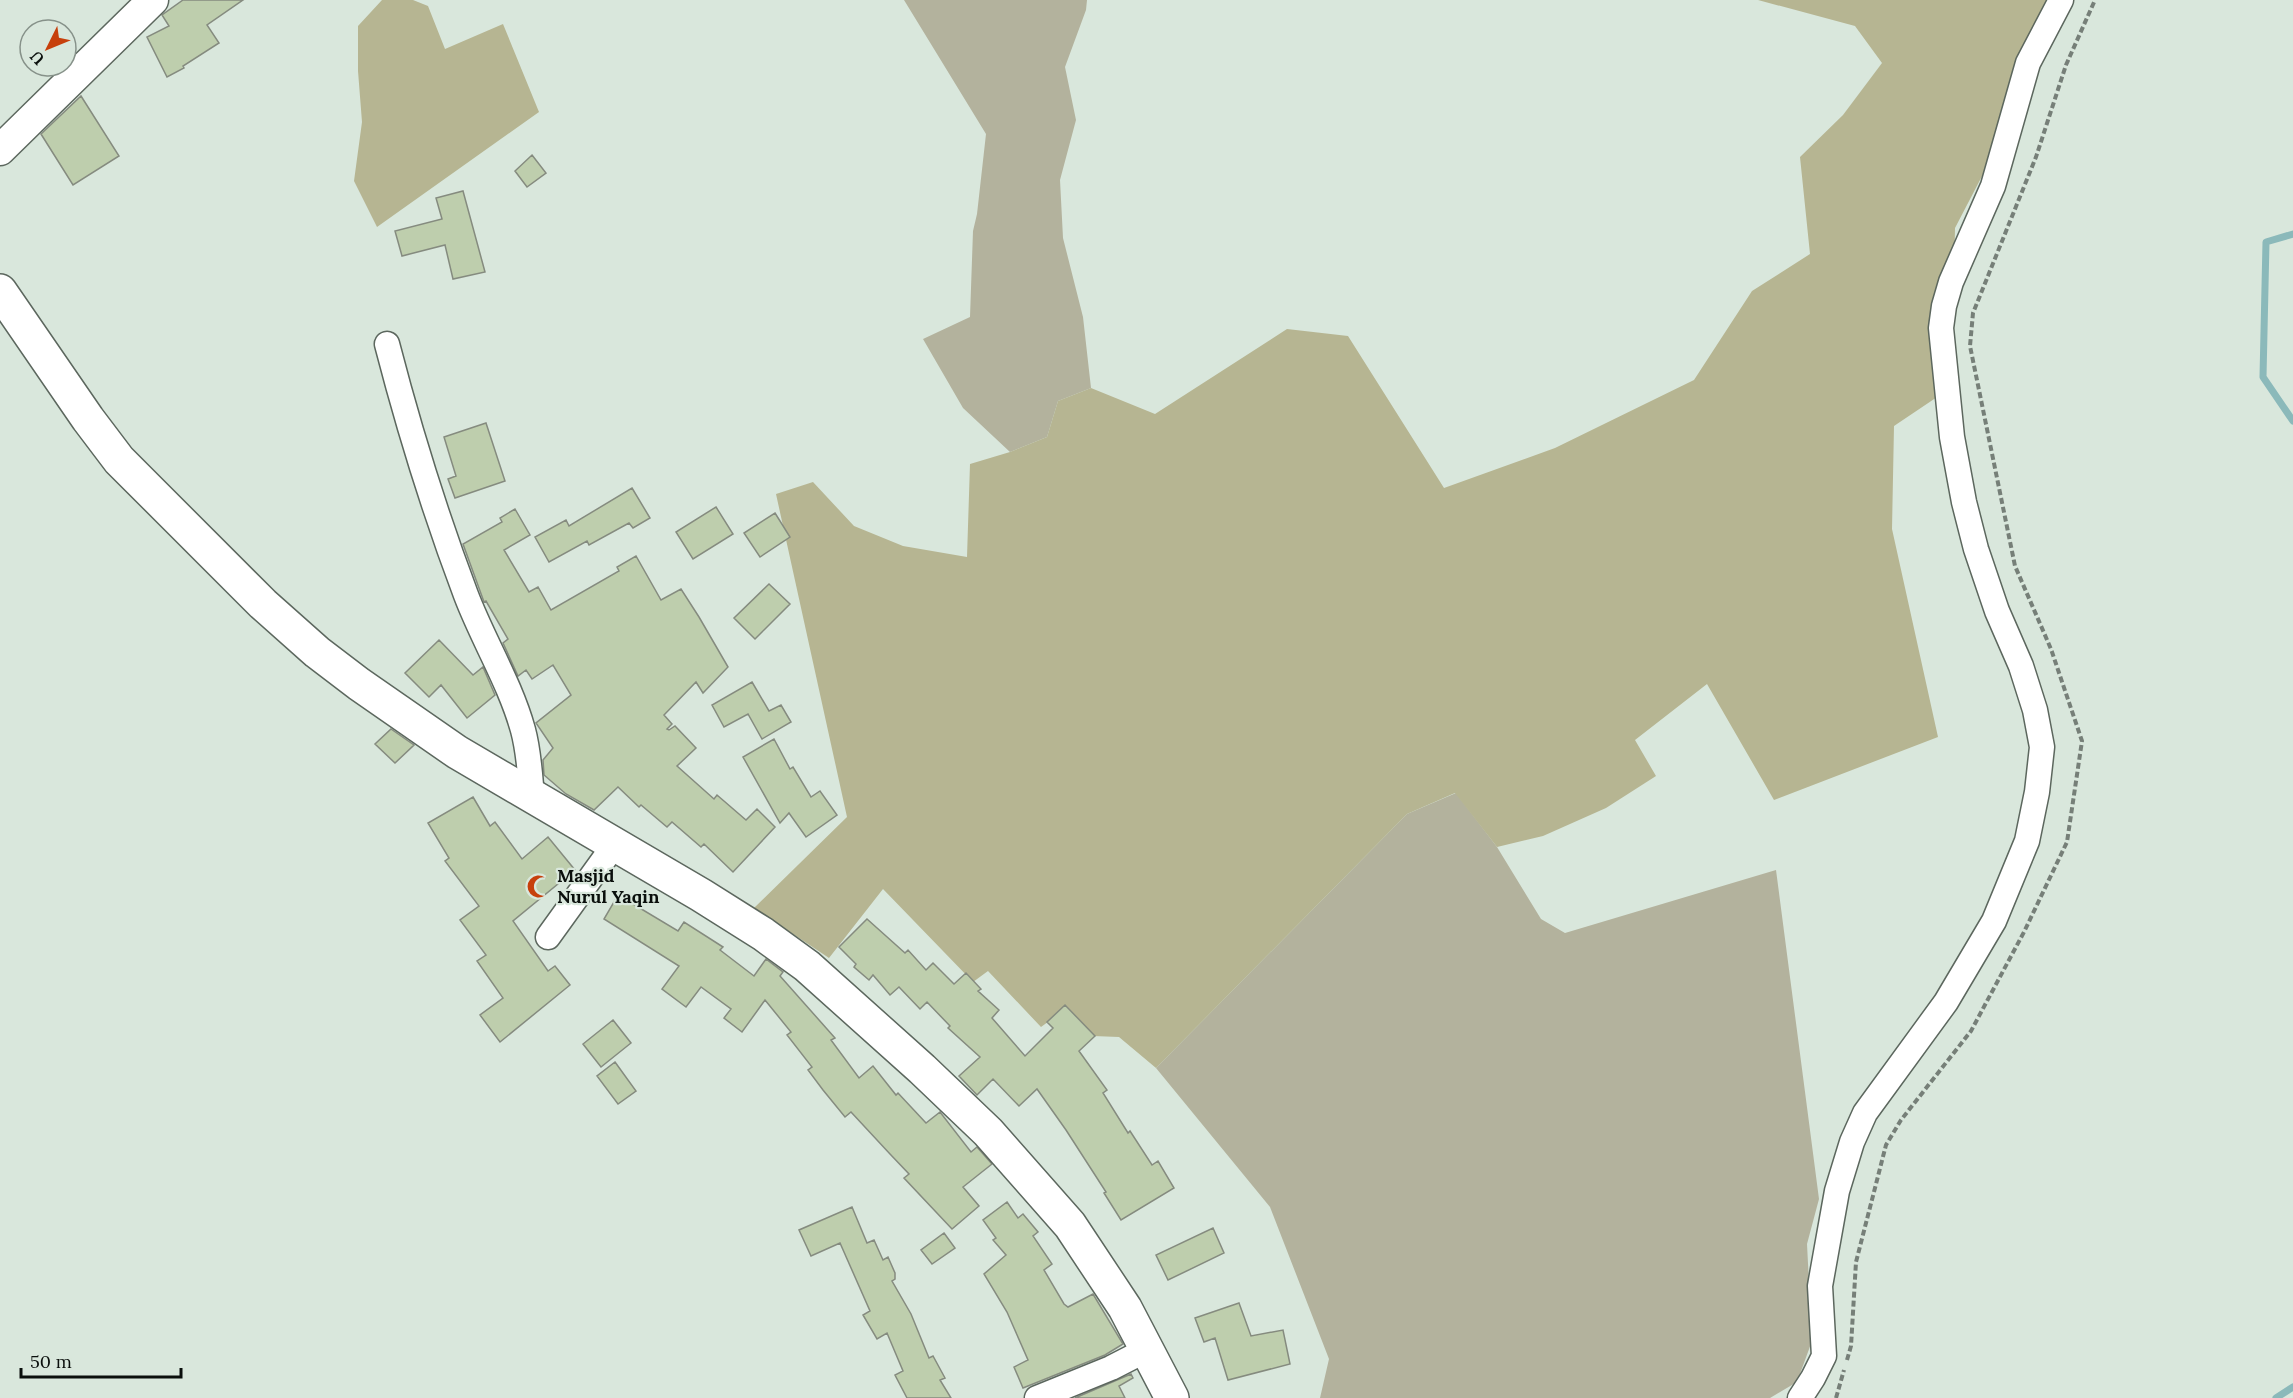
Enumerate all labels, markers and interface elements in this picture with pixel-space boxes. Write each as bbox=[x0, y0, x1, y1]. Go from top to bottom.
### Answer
north arrow bbox=[18, 18, 78, 78]
text: U bbox=[26, 47, 48, 70]
place label: Masjid Nurul Yaqin bbox=[557, 864, 660, 908]
mosque icon: Masjid Nurul Yaqin bbox=[526, 873, 552, 899]
scale bar bbox=[21, 1341, 182, 1379]
text: 50 m bbox=[30, 1350, 72, 1373]

